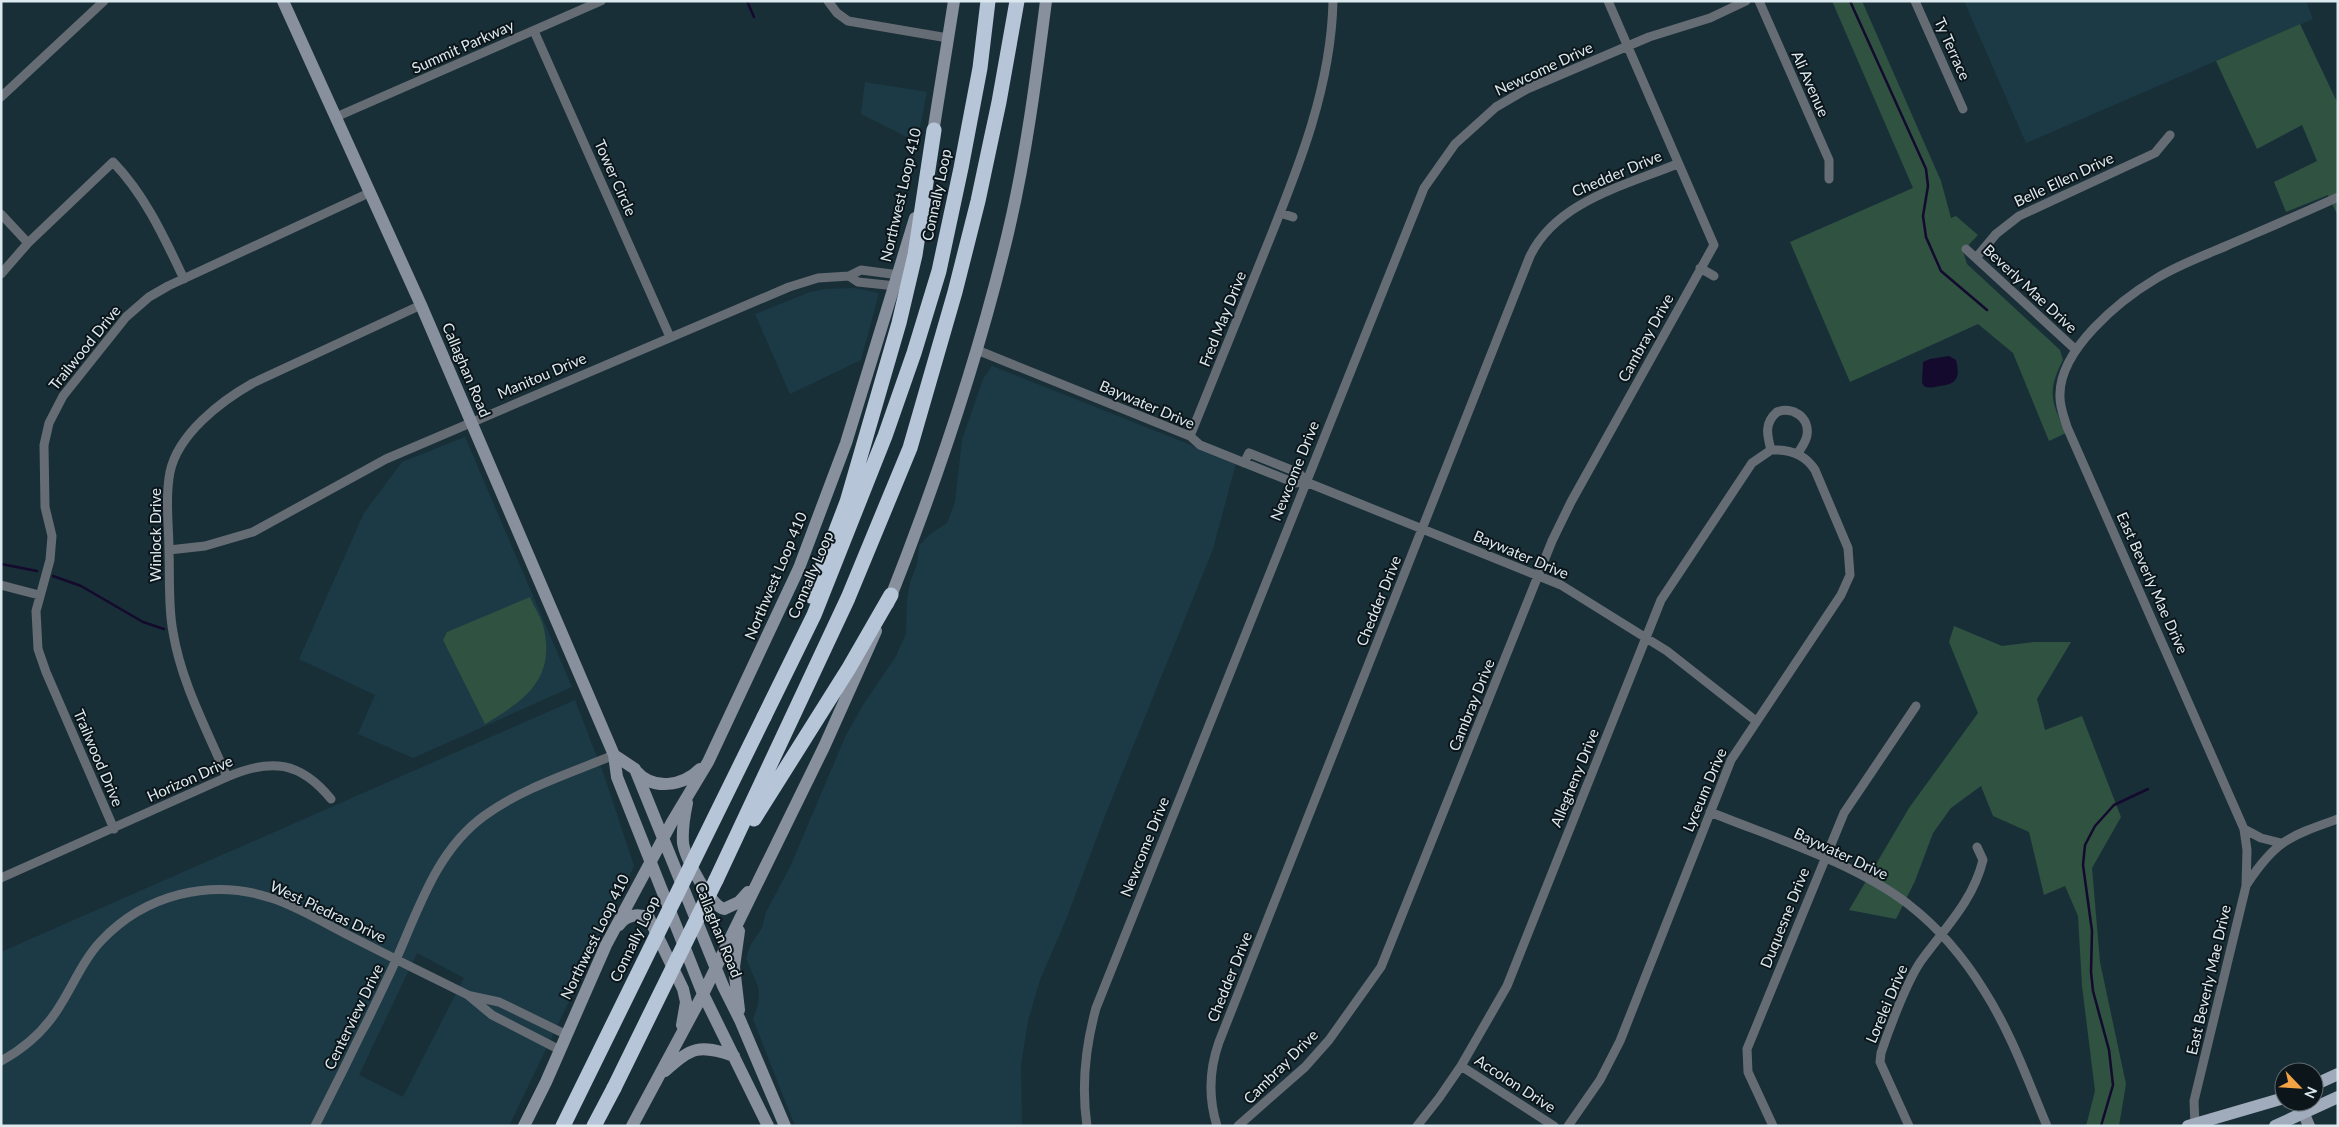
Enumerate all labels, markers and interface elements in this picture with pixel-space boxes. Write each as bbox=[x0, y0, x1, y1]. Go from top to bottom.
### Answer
street label: Summit Parkway bbox=[409, 15, 517, 77]
street label: Ty Terrace bbox=[1931, 15, 1975, 83]
street label: Newcome Drive bbox=[1492, 37, 1596, 99]
street label: Ali Avenue bbox=[1788, 48, 1833, 119]
street label: Northwest Loop 410 bbox=[876, 126, 924, 263]
street label: Tower Circle bbox=[591, 137, 641, 219]
street label: Chedder Drive bbox=[1569, 146, 1664, 200]
street label: Connally Loop bbox=[918, 147, 955, 242]
street label: Belle Ellen Drive bbox=[2011, 148, 2116, 210]
street label: Beverly Mae Drive bbox=[1980, 240, 2081, 336]
street label: Fred May Drive bbox=[1195, 268, 1249, 369]
street label: Cambray Drive bbox=[1614, 290, 1677, 385]
street label: Trailwood Drive bbox=[45, 301, 124, 393]
street label: Callaghan Road bbox=[439, 320, 495, 420]
street label: Manitou Drive bbox=[494, 348, 589, 402]
street label: Baywater Drive bbox=[1097, 376, 1198, 432]
street label: Newcome Drive bbox=[1266, 418, 1322, 523]
street label: Winlock Drive bbox=[146, 488, 164, 582]
street label: Northwest Loop 410 bbox=[740, 509, 810, 642]
street label: East Beverly Mae Drive bbox=[2113, 509, 2192, 656]
street label: Baywater Drive bbox=[1471, 526, 1572, 582]
street label: Connally Loop bbox=[784, 528, 837, 621]
street label: Chedder Drive bbox=[1352, 553, 1404, 648]
street label: Cambray Drive bbox=[1444, 656, 1498, 753]
street label: Trailwood Drive bbox=[70, 706, 128, 809]
street label: Allegheny Drive bbox=[1546, 726, 1602, 829]
street label: Lyceum Drive bbox=[1678, 745, 1730, 834]
street label: Horizon Drive bbox=[144, 751, 235, 805]
street label: Newcome Drive bbox=[1116, 794, 1172, 899]
street label: Baywater Drive bbox=[1792, 823, 1891, 883]
street label: Duquesne Drive bbox=[1756, 865, 1812, 970]
street label: Northwest Loop 410 bbox=[556, 871, 632, 1002]
street label: West Piedras Drive bbox=[267, 876, 389, 946]
street label: Callaghan Road bbox=[692, 879, 746, 980]
street label: Connally Loop bbox=[606, 893, 663, 984]
street label: East Beverly Mae Drive bbox=[2182, 903, 2234, 1057]
street label: Chedder Drive bbox=[1203, 929, 1255, 1024]
street label: Centerview Drive bbox=[320, 961, 386, 1072]
street label: Lorelei Drive bbox=[1862, 962, 1911, 1046]
street label: Cambray Drive bbox=[1239, 1025, 1321, 1107]
street label: Accolon Drive bbox=[1472, 1050, 1559, 1116]
north arrow bbox=[2274, 1062, 2324, 1112]
text: N bbox=[2301, 1084, 2321, 1101]

